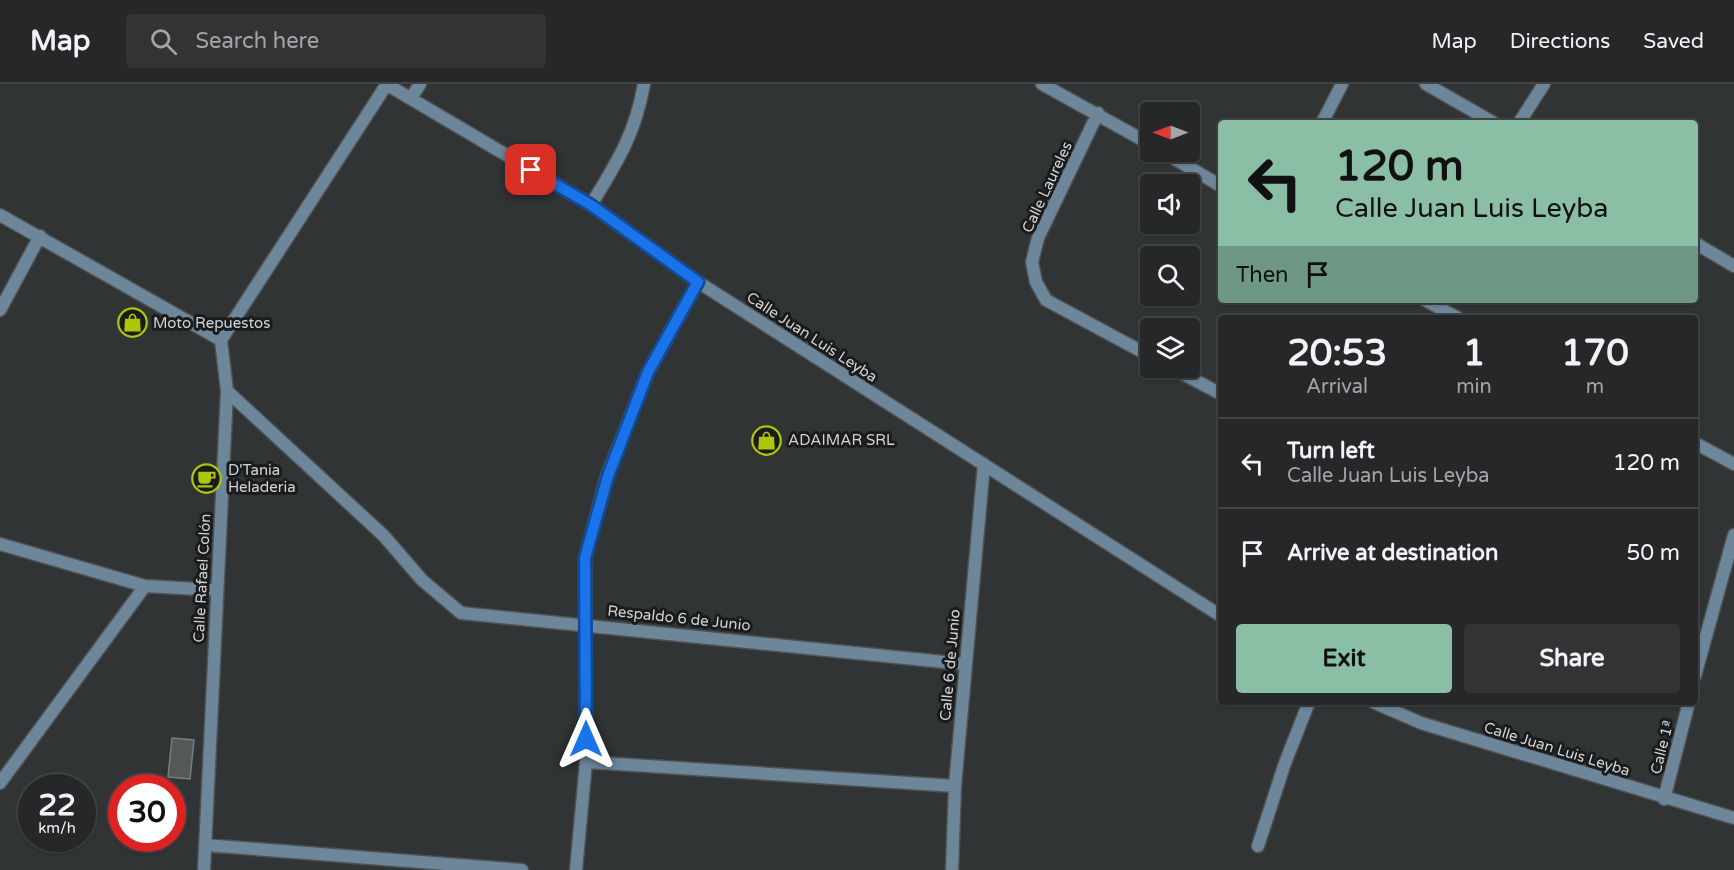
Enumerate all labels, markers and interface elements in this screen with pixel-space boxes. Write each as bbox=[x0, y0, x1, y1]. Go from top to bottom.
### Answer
search box bbox=[126, 14, 546, 68]
text: Map bbox=[30, 24, 90, 58]
icon: search bbox=[147, 25, 180, 58]
text: Search here bbox=[195, 28, 319, 54]
text: Map bbox=[1431, 29, 1477, 54]
text: Directions bbox=[1510, 29, 1610, 54]
text: Saved bbox=[1643, 29, 1704, 54]
north arrow bbox=[1140, 102, 1200, 162]
map controls bbox=[1140, 102, 1200, 378]
street label: Calle Laureles bbox=[1018, 139, 1076, 235]
text: 120 m bbox=[1335, 141, 1464, 192]
pin bbox=[505, 144, 556, 195]
icon: left bbox=[1236, 144, 1314, 222]
icon: arrive bbox=[514, 153, 547, 186]
button: sound bbox=[1140, 174, 1200, 234]
text: Calle Juan Luis Leyba bbox=[1335, 192, 1608, 225]
button: search bbox=[1140, 246, 1200, 306]
icon: arrive bbox=[1301, 258, 1334, 291]
text: Then bbox=[1236, 262, 1289, 288]
street label: Calle Juan Luis Leyba bbox=[743, 288, 881, 386]
shop icon: Moto Repuestos bbox=[116, 307, 148, 339]
place label: Moto Repuestos bbox=[153, 314, 270, 332]
button: layers bbox=[1140, 318, 1200, 378]
text: 20:53 bbox=[1287, 332, 1387, 375]
text: 1 bbox=[1463, 332, 1485, 375]
text: 170 bbox=[1561, 332, 1629, 375]
text: Arrival bbox=[1306, 375, 1368, 399]
text: min bbox=[1456, 375, 1492, 399]
text: m bbox=[1586, 375, 1604, 399]
shop icon: ADAIMAR SRL bbox=[751, 424, 783, 456]
place label: ADAIMAR SRL bbox=[788, 431, 895, 449]
text: Turn left bbox=[1287, 438, 1375, 464]
icon: left bbox=[1236, 447, 1269, 480]
text: 120 m bbox=[1613, 450, 1680, 476]
place label: D'Tania Heladeria bbox=[228, 461, 296, 496]
cafe icon: D'Tania Heladeria bbox=[191, 463, 223, 495]
text: Calle Juan Luis Leyba bbox=[1287, 464, 1490, 488]
street label: Calle Rafael Colón bbox=[190, 513, 214, 643]
icon: arrive bbox=[1236, 537, 1269, 570]
text: Arrive at destination bbox=[1287, 540, 1498, 566]
text: 50 m bbox=[1626, 540, 1680, 566]
street label: Respaldo 6 de Junio bbox=[607, 602, 751, 634]
street label: Calle 6 de Junio bbox=[936, 608, 964, 722]
button: Exit bbox=[1236, 624, 1452, 693]
button: Share bbox=[1464, 624, 1680, 693]
position arrow bbox=[554, 707, 618, 771]
street label: Calle Juan Luis Leyba bbox=[1482, 718, 1632, 780]
street label: Calle 1ª bbox=[1647, 718, 1677, 776]
speed limit sign: 30 bbox=[108, 774, 186, 852]
text: 22 bbox=[38, 787, 76, 824]
text: km/h bbox=[38, 819, 76, 837]

